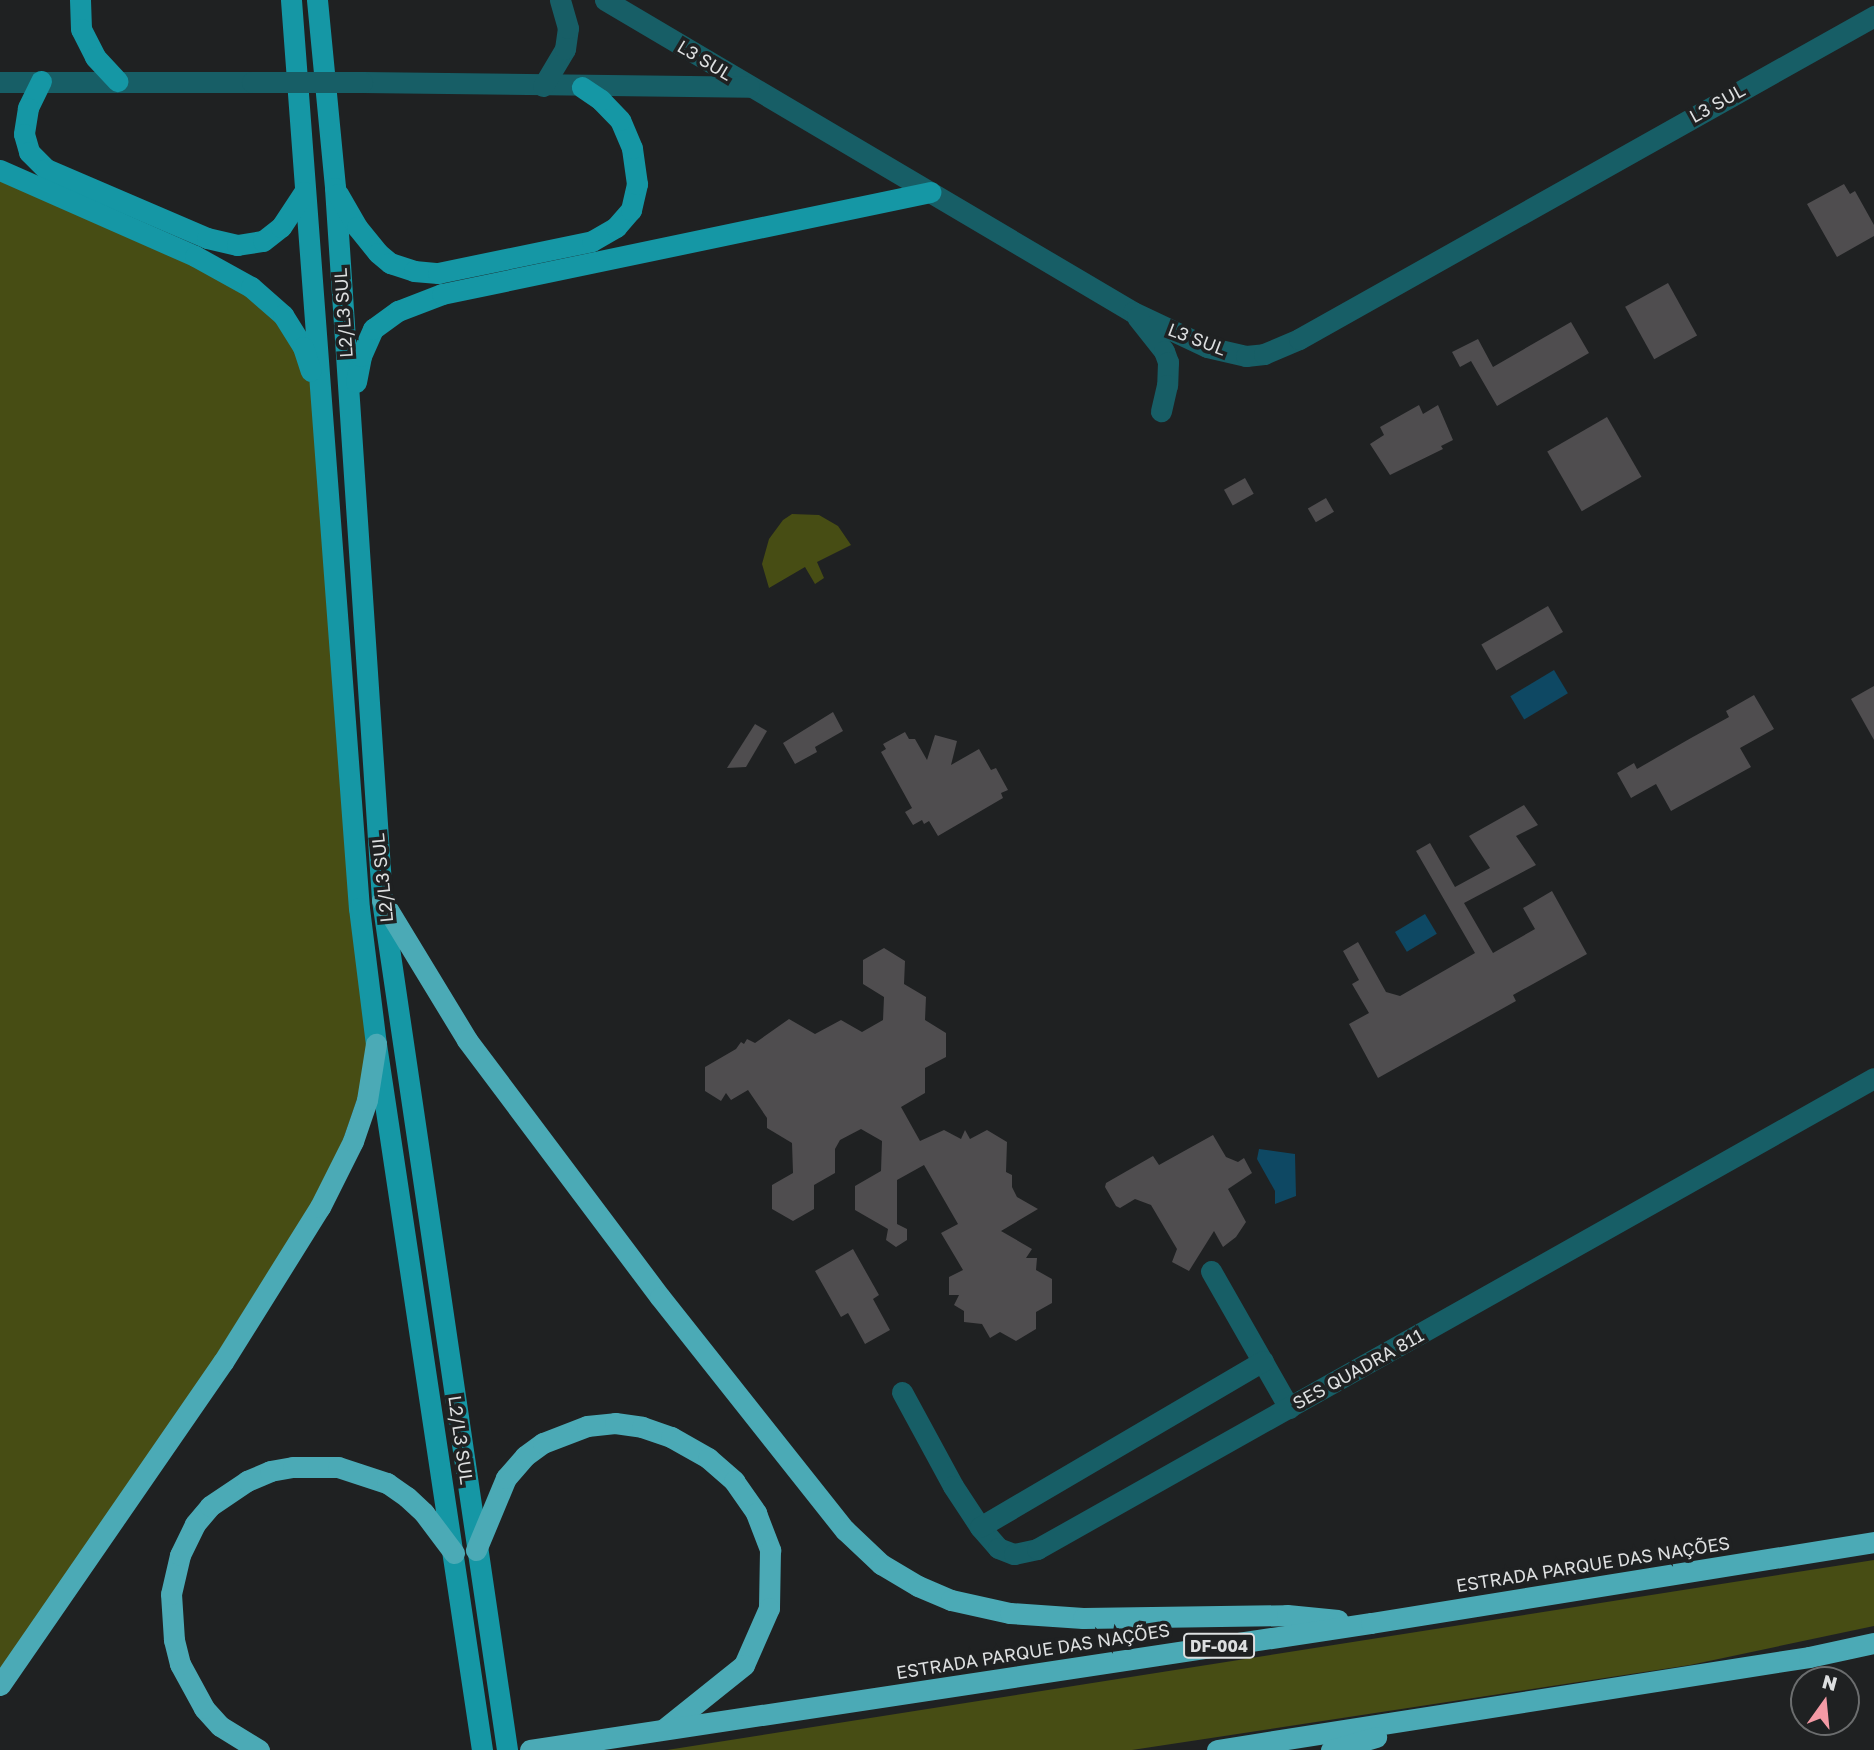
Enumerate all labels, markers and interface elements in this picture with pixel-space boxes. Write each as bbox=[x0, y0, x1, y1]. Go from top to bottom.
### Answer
street label: L3 SUL bbox=[674, 35, 736, 85]
street label: L3 SUL bbox=[1685, 79, 1749, 127]
street label: L2/L3 SUL bbox=[329, 268, 357, 358]
street label: L3 SUL bbox=[1165, 318, 1229, 360]
street label: L2/L3 SUL bbox=[367, 832, 397, 924]
street label: SES QUADRA 811 bbox=[1289, 1324, 1427, 1414]
street label: L2/L3 SUL bbox=[444, 1394, 478, 1486]
street label: ESTRADA PARQUE DAS NAÇÕES bbox=[1455, 1532, 1731, 1596]
street label: ESTRADA PARQUE DAS NAÇÕES bbox=[895, 1619, 1171, 1683]
road number: DF-004 bbox=[1182, 1634, 1256, 1658]
north arrow bbox=[1790, 1666, 1860, 1736]
text: N bbox=[1820, 1669, 1840, 1695]

